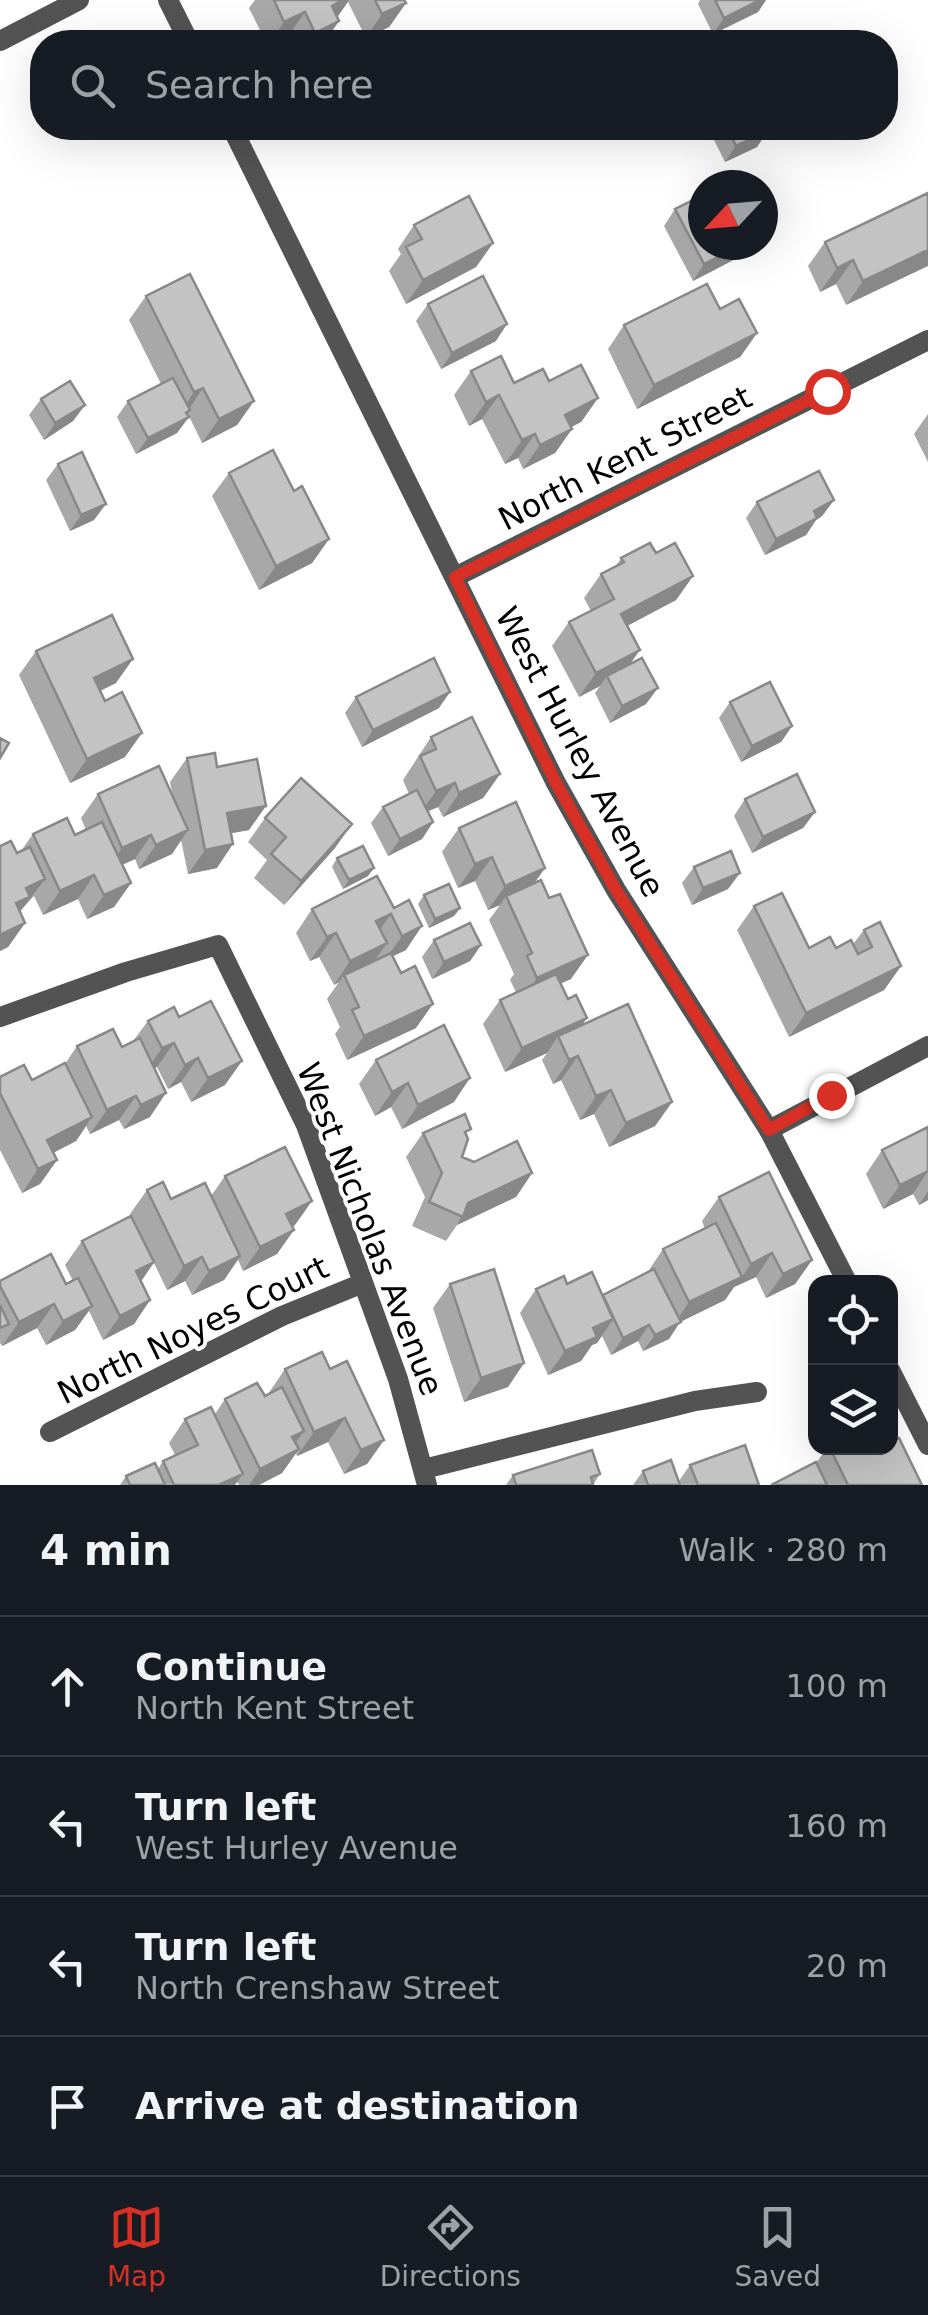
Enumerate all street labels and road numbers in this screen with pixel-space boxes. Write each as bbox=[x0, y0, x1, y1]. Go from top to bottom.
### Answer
street label: North Kent Street bbox=[492, 378, 758, 538]
street label: West Hurley Avenue bbox=[487, 601, 673, 903]
street label: West Nicholas Avenue bbox=[289, 1057, 451, 1401]
street label: North Noyes Court bbox=[51, 1248, 335, 1412]

